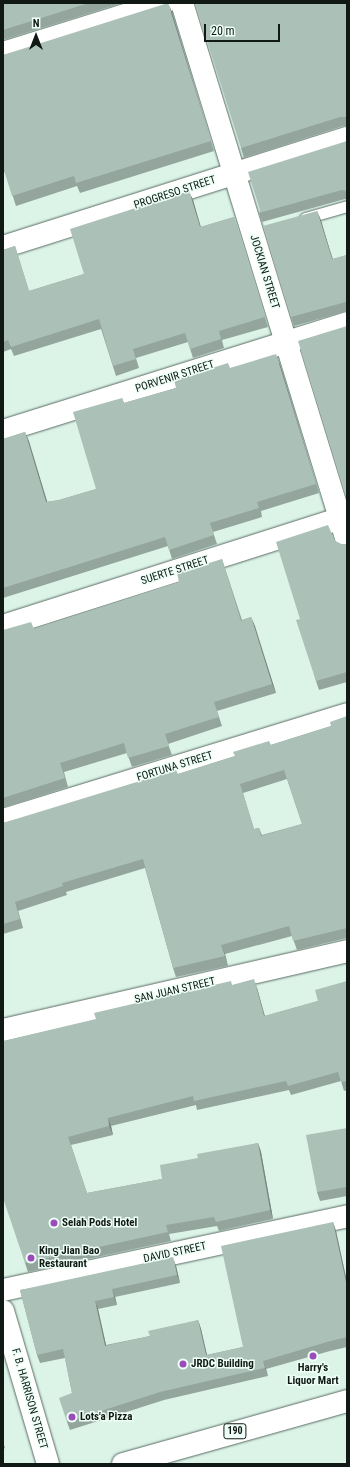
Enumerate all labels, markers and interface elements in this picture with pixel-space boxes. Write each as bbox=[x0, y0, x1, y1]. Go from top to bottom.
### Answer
north arrow bbox=[16, 16, 56, 56]
scale bar bbox=[206, 16, 282, 42]
text: N bbox=[33, 17, 39, 30]
text: 20 m bbox=[211, 24, 235, 38]
street label: PROGRESO STREET bbox=[132, 174, 218, 212]
street label: JOCKIAN STREET bbox=[246, 233, 282, 311]
street label: PORVENIR STREET bbox=[134, 358, 216, 396]
street label: SUERTE STREET bbox=[139, 554, 211, 588]
street label: FORTUNA STREET bbox=[135, 749, 215, 785]
street label: SAN JUAN STREET bbox=[133, 975, 217, 1007]
place label: Selah Pods Hotel bbox=[62, 1216, 137, 1230]
marker: Selah Pods Hotel bbox=[49, 1218, 59, 1228]
street label: DAVID STREET bbox=[142, 1240, 208, 1266]
place label: King Jian Bao Restaurant bbox=[39, 1245, 99, 1271]
marker: King Jian Bao Restaurant bbox=[26, 1253, 36, 1263]
street label: F. B. HARRISON STREET bbox=[8, 1347, 50, 1451]
marker: Harry's Liquor Mart bbox=[308, 1351, 318, 1361]
place label: JRDC Building bbox=[191, 1357, 254, 1371]
marker: JRDC Building bbox=[178, 1359, 188, 1369]
place label: Harry's Liquor Mart bbox=[287, 1362, 339, 1388]
place label: Lots'a Pizza bbox=[80, 1410, 132, 1424]
marker: Lots'a Pizza bbox=[67, 1412, 77, 1422]
road number: 190 bbox=[223, 1423, 247, 1439]

